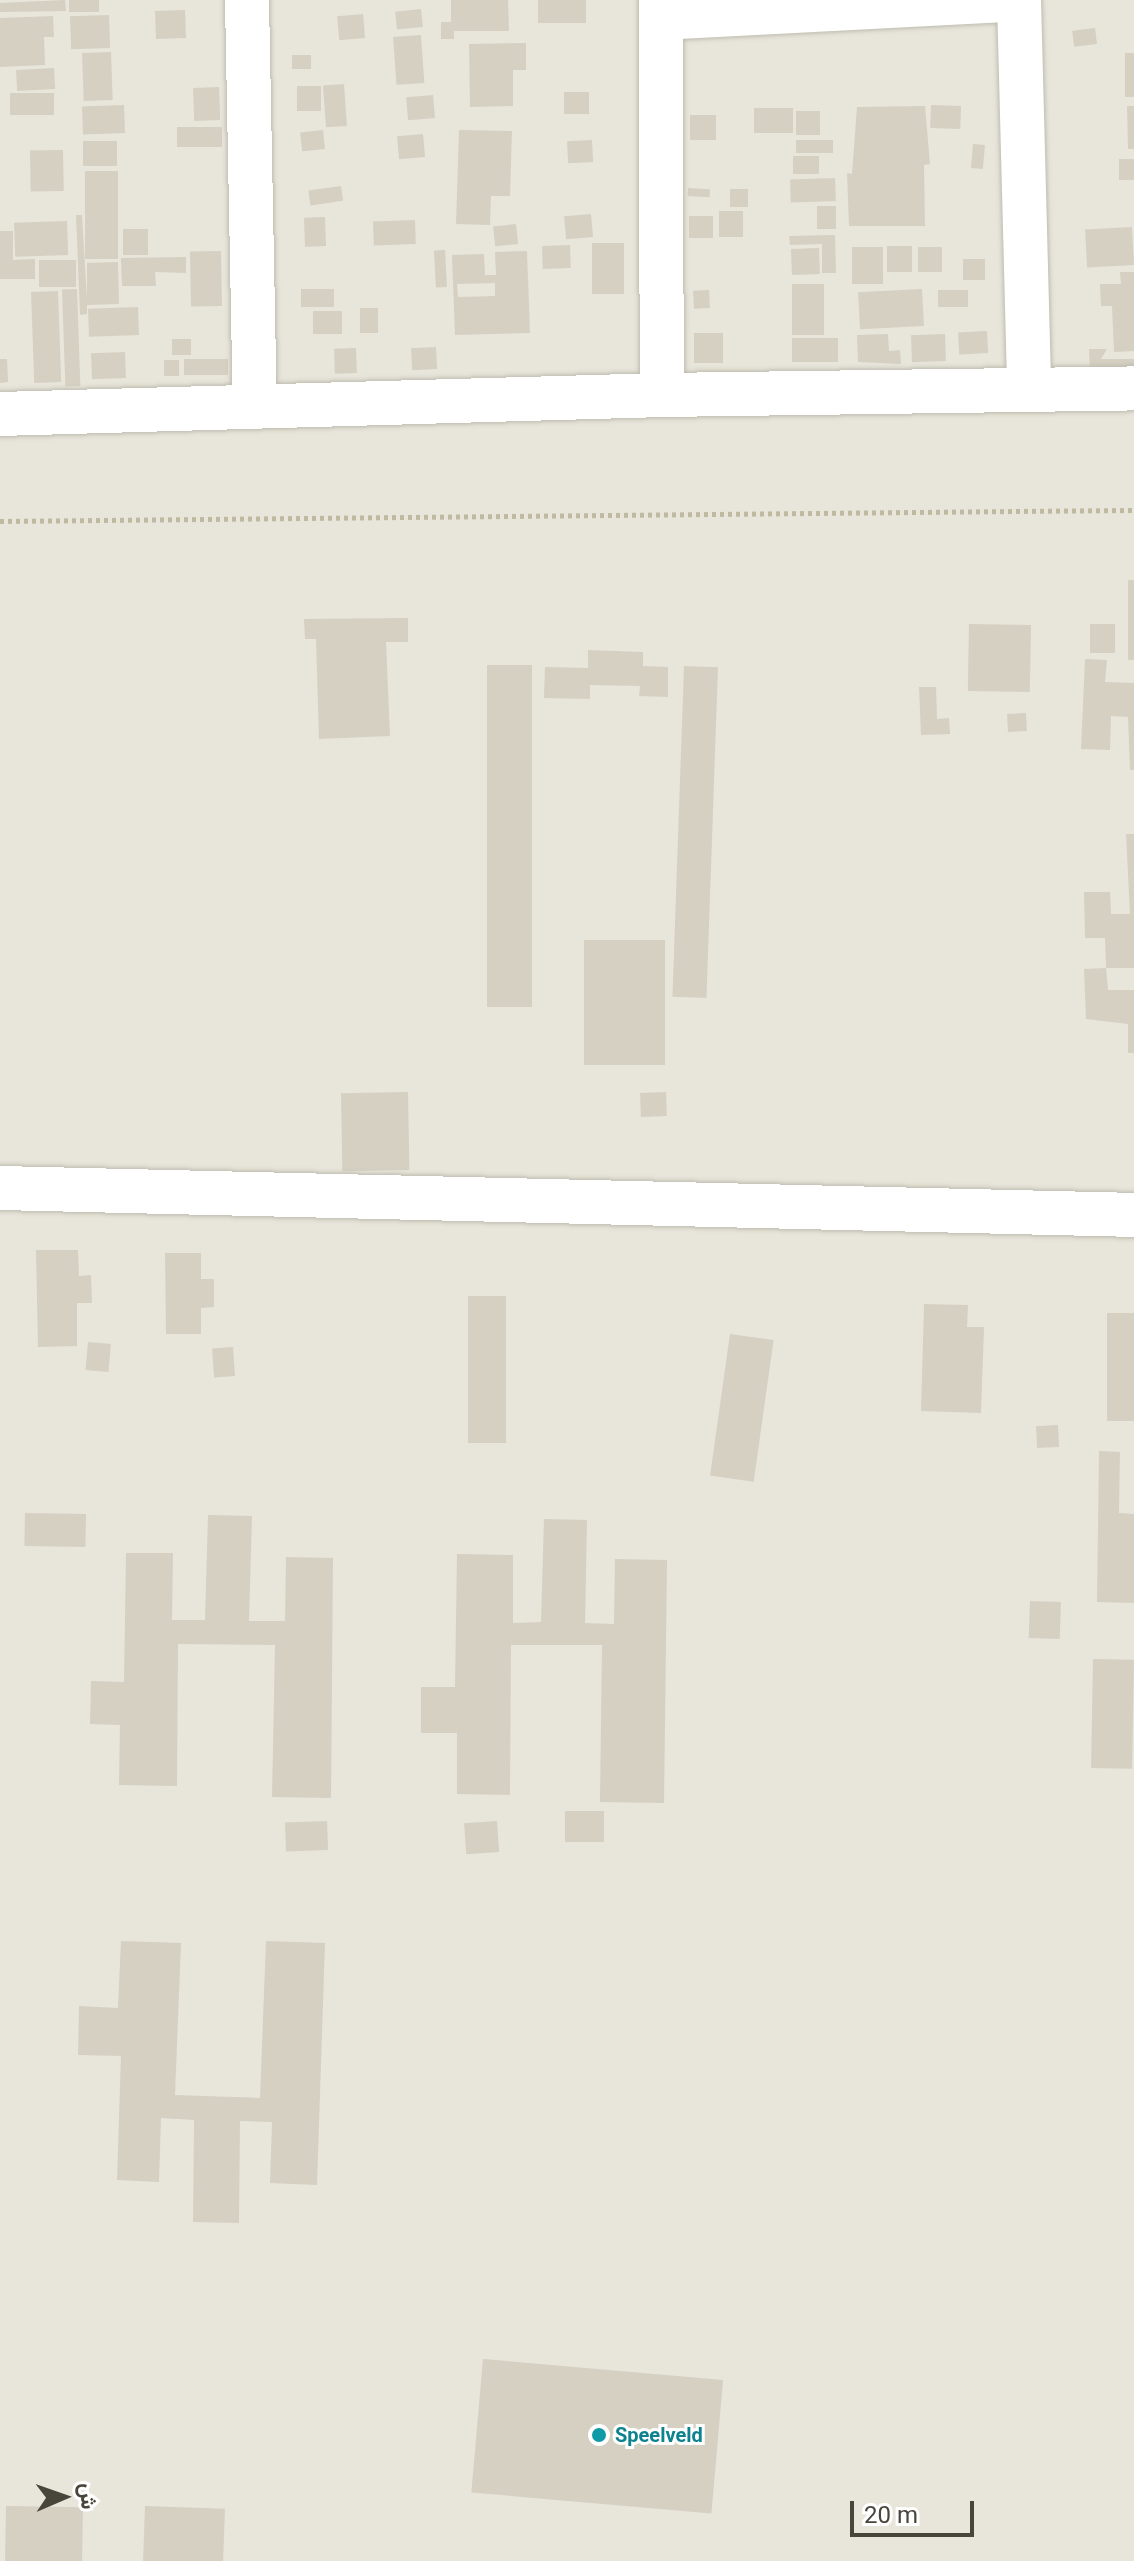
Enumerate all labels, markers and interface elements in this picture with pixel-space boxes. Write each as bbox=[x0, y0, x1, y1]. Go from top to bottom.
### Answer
place label: Speelveld bbox=[615, 2423, 703, 2447]
marker: Speelveld bbox=[590, 2426, 608, 2444]
north arrow bbox=[24, 2457, 104, 2537]
text: ش bbox=[76, 2482, 101, 2510]
scale bar bbox=[854, 2485, 978, 2535]
text: 20 m bbox=[864, 2501, 918, 2529]

